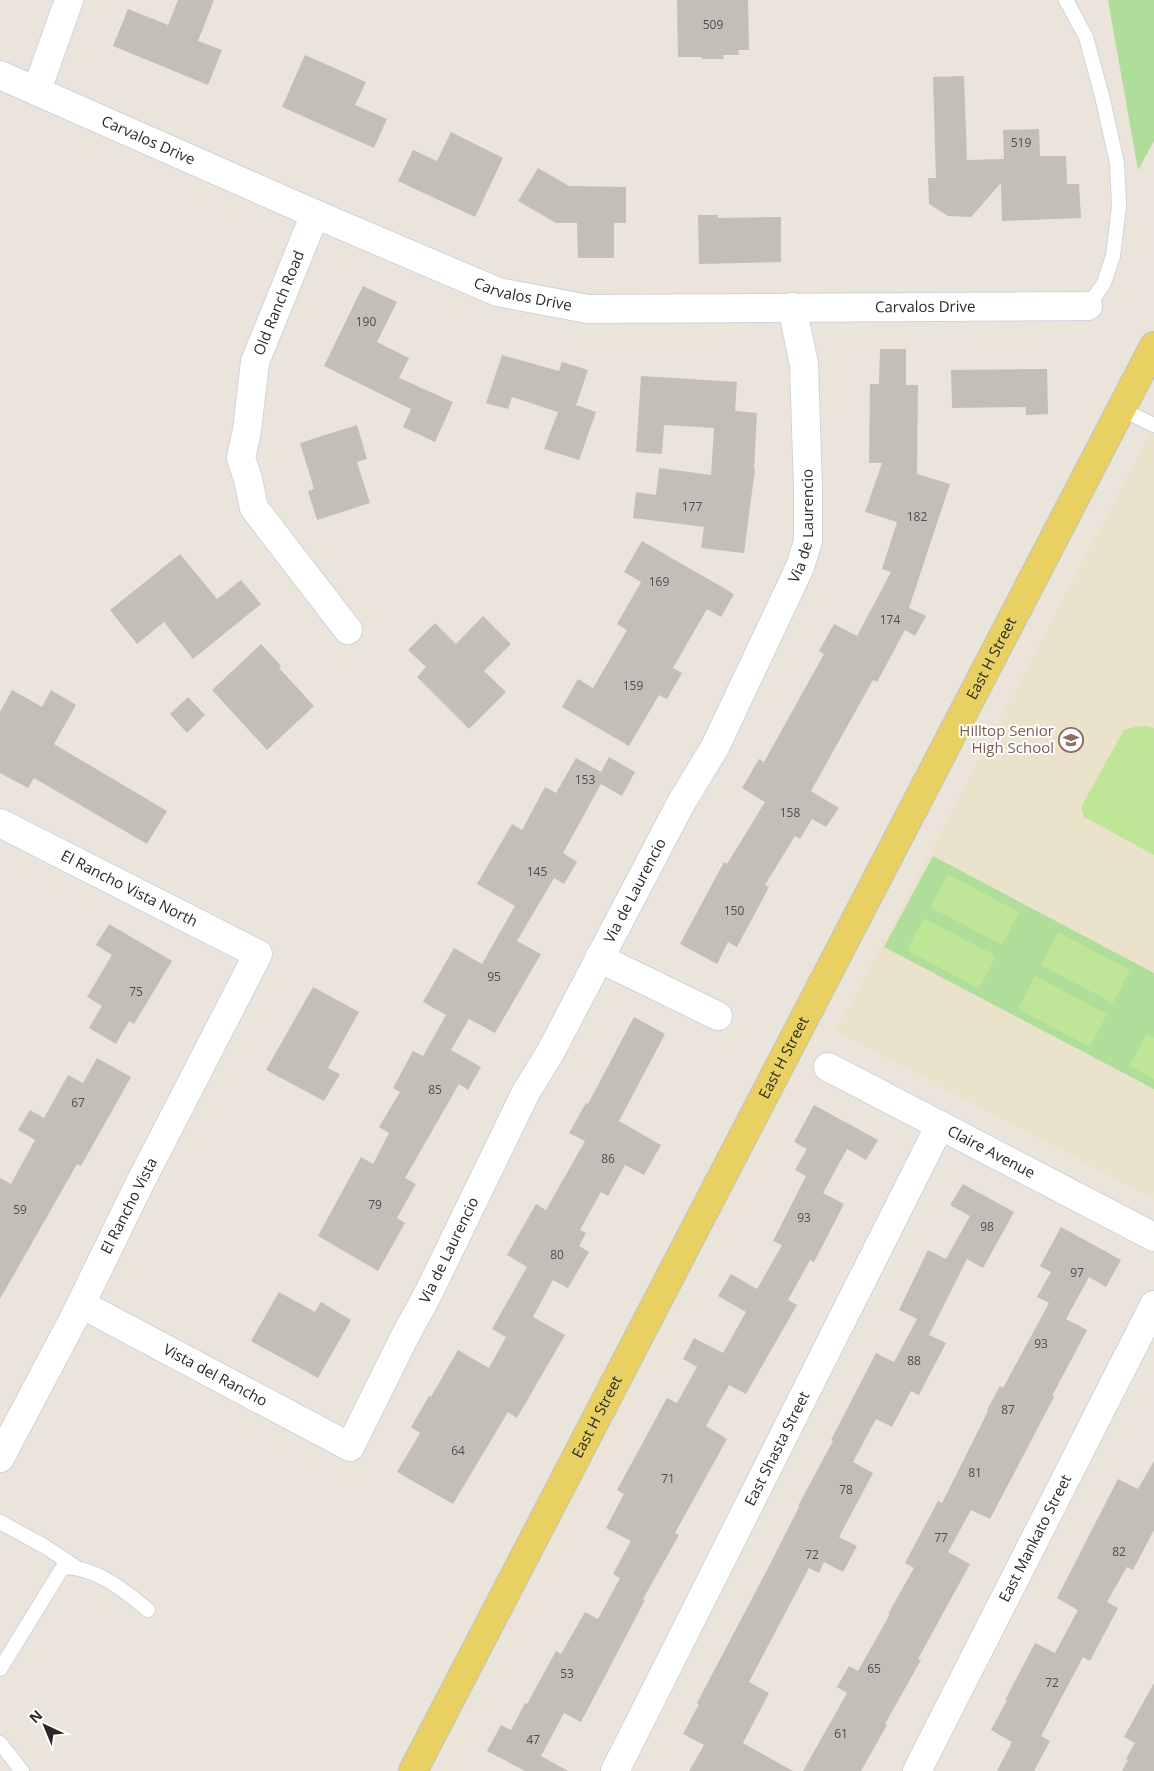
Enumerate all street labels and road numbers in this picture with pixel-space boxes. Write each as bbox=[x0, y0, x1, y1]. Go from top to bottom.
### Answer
street label: Carvalos Drive bbox=[99, 110, 199, 169]
street label: Old Ranch Road bbox=[248, 247, 308, 358]
street label: Carvalos Drive bbox=[471, 272, 574, 315]
street label: Carvalos Drive bbox=[875, 296, 975, 316]
street label: Via de Laurencio bbox=[783, 469, 817, 586]
street label: East H Street bbox=[961, 613, 1020, 703]
street label: Via de Laurencio bbox=[598, 834, 670, 946]
street label: El Rancho Vista North bbox=[58, 845, 201, 931]
street label: East H Street bbox=[753, 1013, 813, 1102]
street label: Claire Avenue bbox=[944, 1120, 1039, 1182]
street label: El Rancho Vista bbox=[95, 1154, 161, 1257]
street label: Via de Laurencio bbox=[414, 1193, 483, 1306]
street label: Vista del Rancho bbox=[160, 1339, 271, 1410]
street label: East H Street bbox=[567, 1372, 626, 1461]
street label: East Shasta Street bbox=[739, 1387, 814, 1509]
street label: East Mankato Street bbox=[994, 1471, 1075, 1605]

